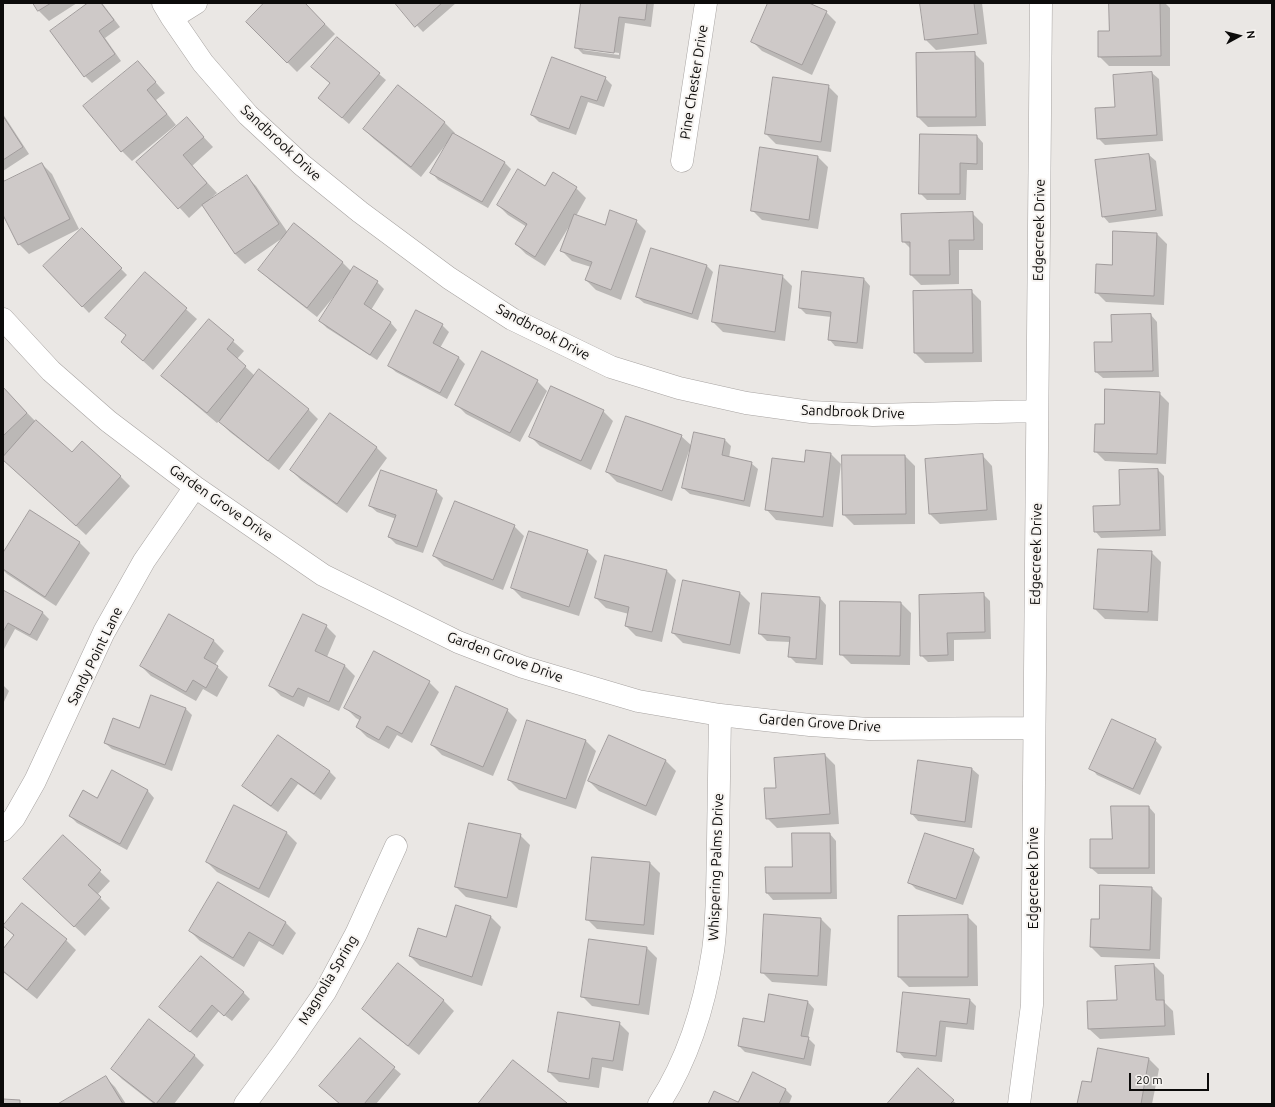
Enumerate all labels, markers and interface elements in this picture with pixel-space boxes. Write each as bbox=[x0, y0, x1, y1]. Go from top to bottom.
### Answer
north arrow bbox=[1219, 16, 1259, 56]
street label: Pine Chester Drive bbox=[677, 23, 711, 141]
text: N bbox=[1244, 30, 1257, 39]
street label: Sandbrook Drive bbox=[237, 101, 325, 185]
street label: Edgecreek Drive bbox=[1030, 179, 1048, 281]
street label: Sandbrook Drive bbox=[493, 300, 593, 364]
street label: Sandbrook Drive bbox=[801, 402, 905, 422]
street label: Garden Grove Drive bbox=[166, 461, 276, 545]
street label: Edgecreek Drive bbox=[1027, 503, 1045, 605]
street label: Sandy Point Lane bbox=[64, 604, 126, 708]
street label: Garden Grove Drive bbox=[445, 628, 565, 686]
street label: Garden Grove Drive bbox=[758, 710, 882, 736]
street label: Whispering Palms Drive bbox=[705, 793, 727, 941]
street label: Edgecreek Drive bbox=[1025, 827, 1041, 929]
street label: Magnolia Spring bbox=[295, 932, 361, 1028]
scale bar bbox=[1131, 1065, 1211, 1091]
text: 20 m bbox=[1136, 1073, 1163, 1086]

